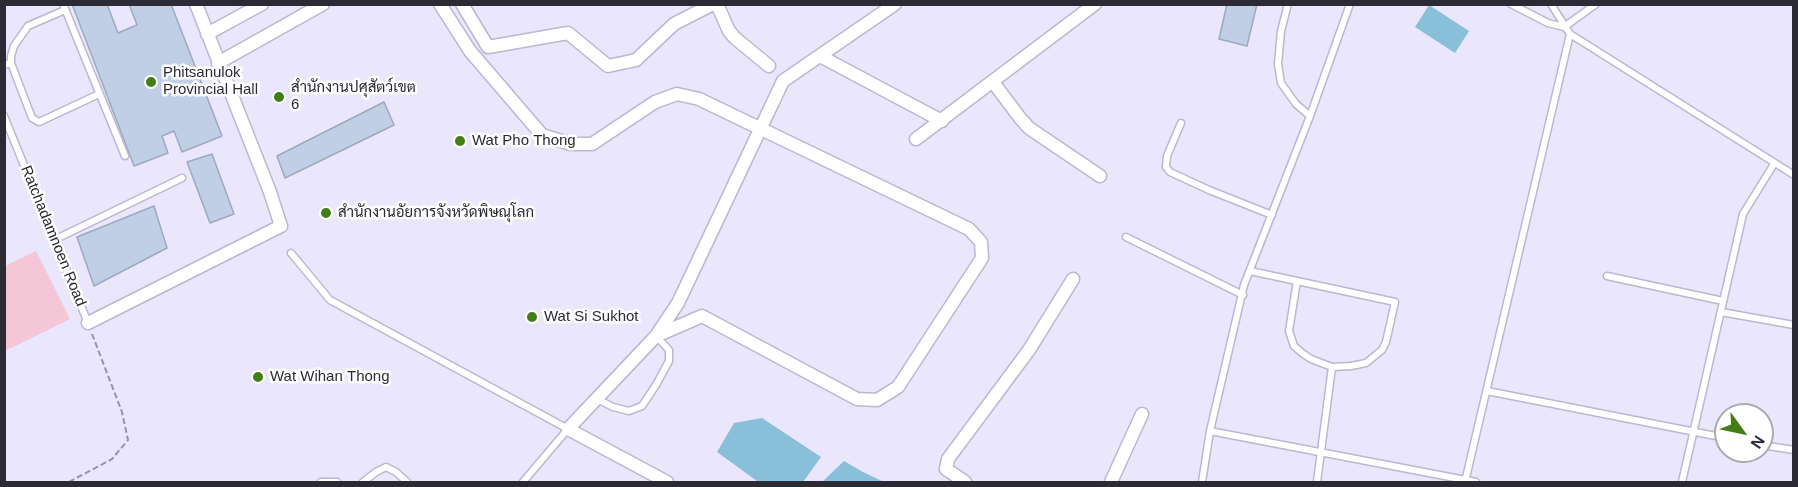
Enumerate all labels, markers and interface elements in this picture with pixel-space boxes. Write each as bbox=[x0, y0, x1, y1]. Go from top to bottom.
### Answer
place label: Phitsanulok Provincial Hall bbox=[163, 64, 258, 99]
marker: Phitsanulok Provincial Hall bbox=[144, 75, 158, 89]
place label: สำนักงานปศุสัตว์เขต 6 bbox=[291, 79, 416, 114]
marker: สำนักงานปศุสัตว์เขต 6 bbox=[272, 90, 286, 104]
place label: Wat Pho Thong bbox=[472, 132, 576, 150]
marker: Wat Pho Thong bbox=[453, 134, 467, 148]
street label: Ratchadamnoen Road bbox=[17, 163, 89, 309]
place label: สำนักงานอัยการจังหวัดพิษณุโลก bbox=[338, 204, 534, 222]
marker: สำนักงานอัยการจังหวัดพิษณุโลก bbox=[319, 206, 333, 220]
place label: Wat Si Sukhot bbox=[544, 308, 638, 326]
marker: Wat Si Sukhot bbox=[525, 310, 539, 324]
place label: Wat Wihan Thong bbox=[270, 368, 389, 386]
marker: Wat Wihan Thong bbox=[251, 370, 265, 384]
north arrow bbox=[1714, 403, 1774, 463]
text: N bbox=[1748, 433, 1768, 451]

